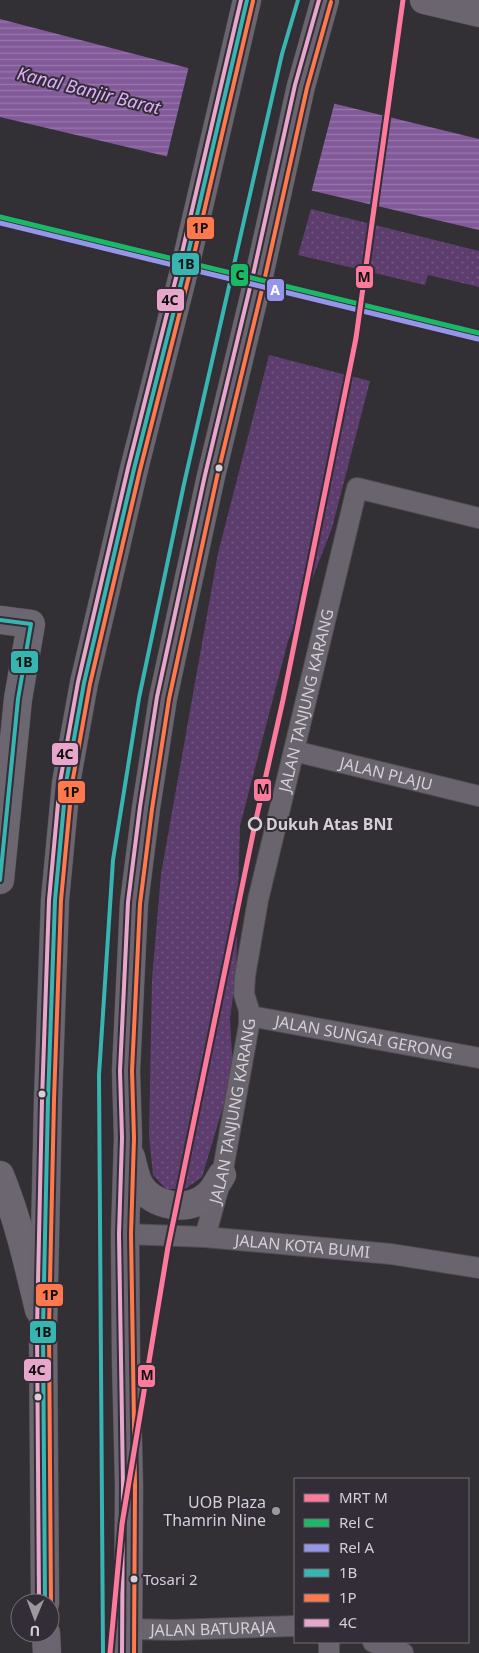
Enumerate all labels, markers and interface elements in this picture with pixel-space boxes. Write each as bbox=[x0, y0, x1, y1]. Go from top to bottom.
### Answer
water label: Kanal Banjir Barat bbox=[15, 61, 164, 120]
line badge: 1P bbox=[186, 216, 215, 240]
text: 1P bbox=[192, 218, 209, 237]
line badge: 1B bbox=[171, 252, 200, 276]
text: 1B bbox=[177, 254, 195, 273]
line badge: C bbox=[230, 263, 249, 287]
text: C bbox=[236, 265, 245, 284]
line badge: M bbox=[355, 265, 374, 289]
text: M bbox=[357, 267, 371, 286]
line badge: A bbox=[266, 278, 285, 302]
text: A bbox=[270, 280, 280, 299]
line badge: 4C bbox=[156, 288, 185, 312]
text: 4C bbox=[162, 290, 179, 309]
unlabelled marker bbox=[214, 463, 224, 473]
street label: JALAN TANJUNG KARANG bbox=[273, 606, 339, 796]
line badge: 1B bbox=[10, 650, 39, 674]
text: 1B bbox=[15, 652, 33, 671]
line badge: 4C bbox=[51, 742, 79, 766]
text: 4C bbox=[57, 744, 74, 763]
street label: JALAN PLAJU bbox=[336, 751, 435, 795]
line badge: M bbox=[253, 778, 272, 802]
text: M bbox=[256, 779, 270, 798]
line badge: 1P bbox=[57, 780, 86, 804]
text: 1P bbox=[63, 782, 80, 801]
place label: Dukuh Atas BNI bbox=[266, 813, 393, 835]
marker: Dukuh Atas BNI bbox=[248, 817, 262, 831]
street label: JALAN SUNGAI GERONG bbox=[271, 1009, 455, 1064]
street label: JALAN TANJUNG KARANG bbox=[203, 1019, 260, 1208]
unlabelled marker bbox=[37, 1089, 47, 1099]
street label: JALAN KOTA BUMI bbox=[232, 1229, 371, 1263]
line badge: 1P bbox=[35, 1283, 64, 1307]
text: 1P bbox=[42, 1285, 59, 1304]
line badge: 1B bbox=[29, 1320, 57, 1344]
text: 1B bbox=[34, 1322, 52, 1341]
line badge: 4C bbox=[23, 1358, 52, 1382]
text: 4C bbox=[29, 1360, 46, 1379]
line badge: M bbox=[137, 1364, 156, 1388]
text: M bbox=[140, 1365, 154, 1384]
unlabelled marker bbox=[33, 1392, 43, 1402]
legend bbox=[294, 1478, 469, 1643]
text: MRT M bbox=[339, 1487, 388, 1507]
place label: UOB Plaza Thamrin Nine bbox=[163, 1491, 266, 1531]
marker: UOB Plaza Thamrin Nine bbox=[270, 1505, 282, 1517]
text: Rel C bbox=[339, 1512, 375, 1532]
text: Rel A bbox=[339, 1537, 375, 1557]
text: 1B bbox=[339, 1562, 357, 1582]
place label: Tosari 2 bbox=[143, 1569, 198, 1589]
marker: Tosari 2 bbox=[129, 1574, 139, 1584]
text: 1P bbox=[339, 1587, 357, 1607]
north arrow bbox=[10, 1593, 60, 1643]
text: 4C bbox=[339, 1612, 358, 1632]
street label: JALAN BATURAJA bbox=[148, 1616, 277, 1641]
text: U bbox=[29, 1622, 40, 1641]

